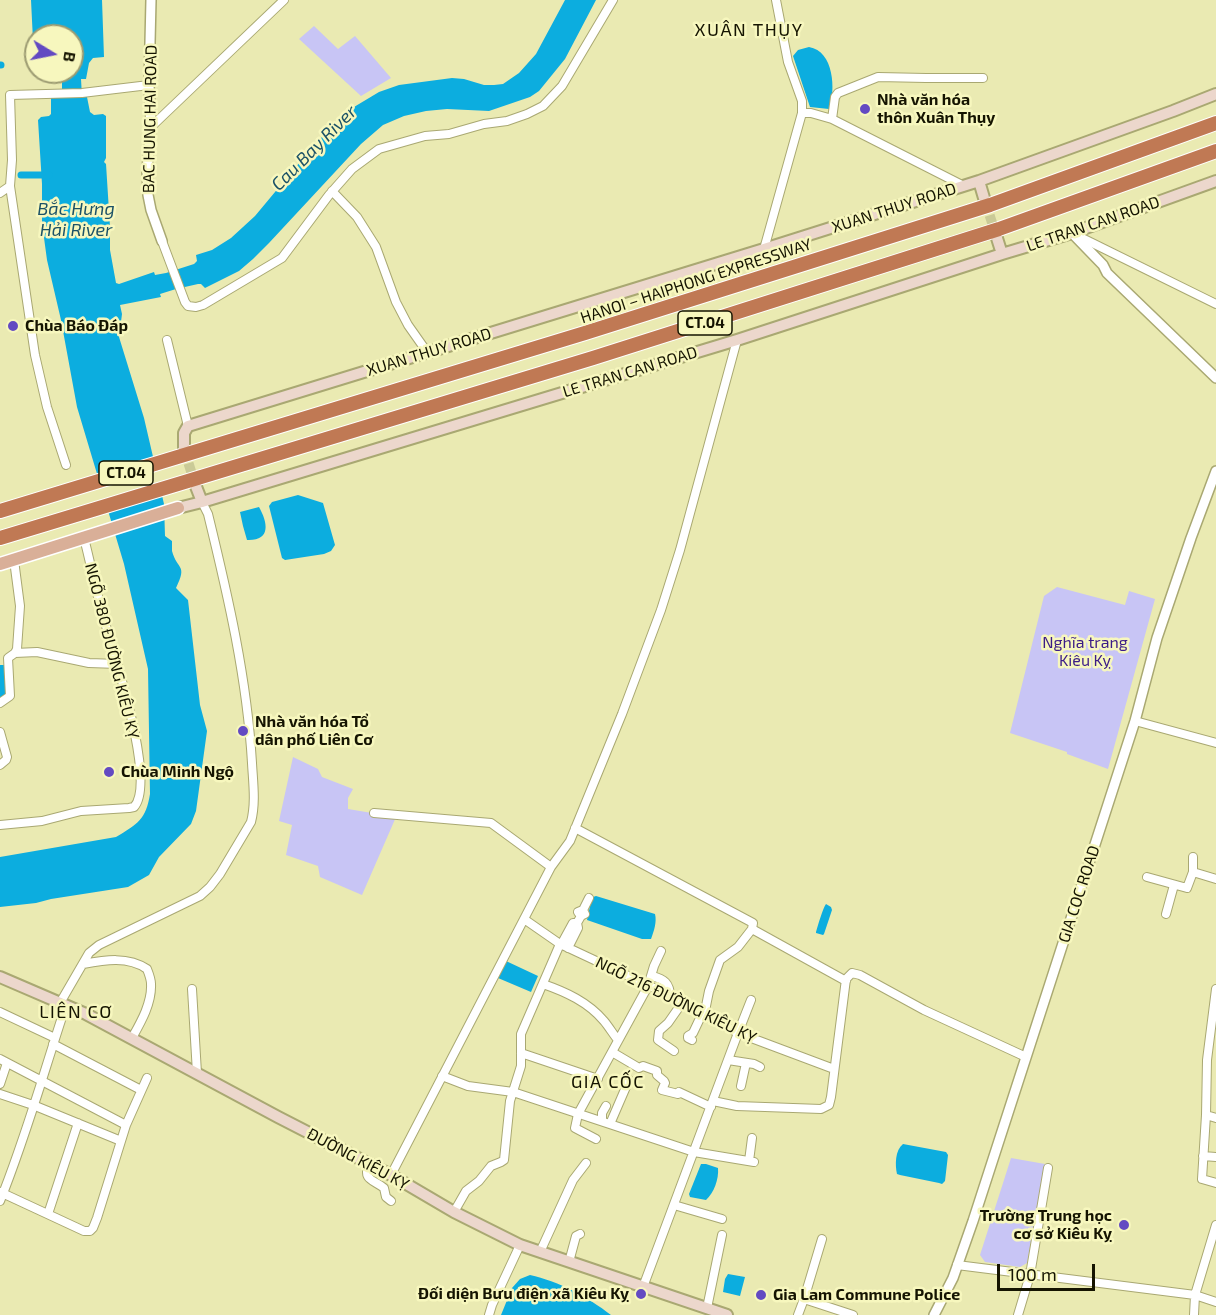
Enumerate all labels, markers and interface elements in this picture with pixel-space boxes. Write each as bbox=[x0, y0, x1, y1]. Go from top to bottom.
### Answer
district label: XUÂN THỤY bbox=[694, 19, 804, 41]
north arrow bbox=[24, 24, 84, 84]
street label: BAC HUNG HAI ROAD bbox=[139, 45, 161, 193]
text: B bbox=[60, 50, 80, 64]
place label: Nhà văn hóa thôn Xuân Thụy bbox=[877, 90, 995, 128]
water label: Cau Bay River bbox=[267, 101, 361, 195]
marker: Nhà văn hóa thôn Xuân Thụy bbox=[858, 102, 872, 116]
street label: XUAN THUY ROAD bbox=[829, 179, 959, 237]
street label: LE TRAN CAN ROAD bbox=[1024, 192, 1162, 256]
water label: Bắc Hưng Hải River bbox=[37, 198, 115, 240]
street label: HANOI – HAIPHONG EXPRESSWAY bbox=[578, 234, 814, 328]
road number: CT.04 bbox=[678, 311, 732, 335]
place label: Chùa Báo Đáp bbox=[25, 316, 128, 336]
marker: Chùa Báo Đáp bbox=[6, 319, 20, 333]
street label: XUAN THUY ROAD bbox=[364, 324, 494, 380]
street label: LE TRAN CAN ROAD bbox=[560, 342, 700, 402]
road number: CT.04 bbox=[99, 461, 153, 485]
street label: NGÕ 380 ĐƯỜNG KIÊU KỴ bbox=[81, 561, 143, 741]
park label: Nghĩa trang Kiêu Kỵ bbox=[1042, 633, 1128, 671]
place label: Nhà văn hóa Tổ dân phố Liên Cơ bbox=[255, 712, 373, 750]
marker: Nhà văn hóa Tổ dân phố Liên Cơ bbox=[236, 724, 250, 738]
place label: Chùa Minh Ngộ bbox=[121, 762, 234, 782]
marker: Chùa Minh Ngộ bbox=[102, 765, 116, 779]
street label: GIA COC ROAD bbox=[1054, 843, 1104, 945]
street label: NGÕ 216 ĐƯỜNG KIÊU KỴ bbox=[592, 953, 760, 1047]
district label: LIÊN CƠ bbox=[39, 1001, 113, 1023]
district label: GIA CỐC bbox=[571, 1071, 645, 1093]
street label: ĐƯỜNG KIÊU KỴ bbox=[304, 1124, 412, 1194]
place label: Trường Trung học cơ sở Kiêu Kỵ bbox=[980, 1206, 1112, 1244]
marker: Trường Trung học cơ sở Kiêu Kỵ bbox=[1117, 1218, 1131, 1232]
scale bar bbox=[1000, 1252, 1098, 1290]
text: 100 m bbox=[1008, 1263, 1057, 1285]
place label: Đối diện Bưu điện xã Kiêu Kỵ bbox=[418, 1284, 629, 1304]
place label: Gia Lam Commune Police bbox=[773, 1285, 960, 1305]
marker: Đối diện Bưu điện xã Kiêu Kỵ bbox=[634, 1287, 648, 1301]
marker: Gia Lam Commune Police bbox=[754, 1288, 768, 1302]

